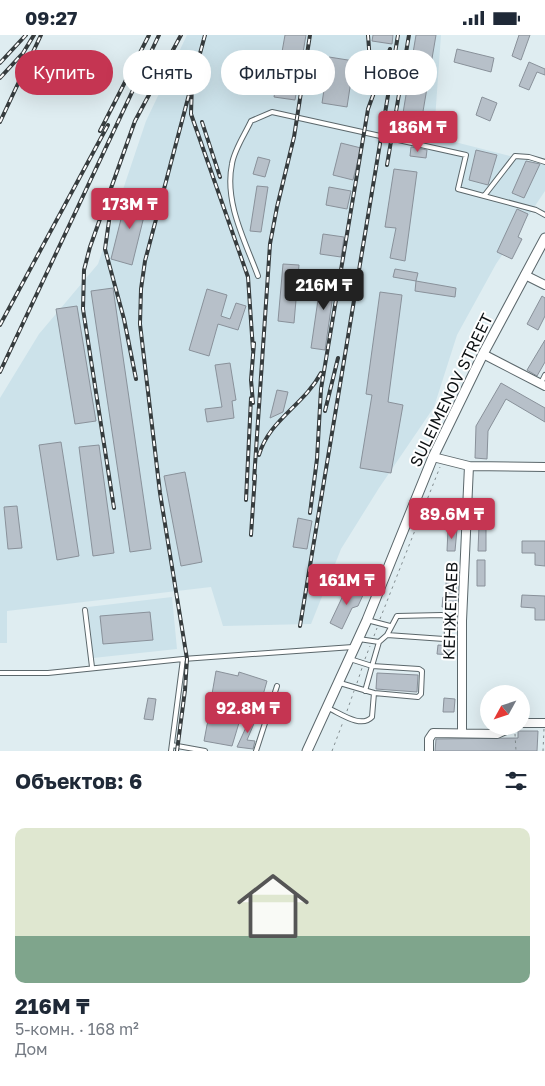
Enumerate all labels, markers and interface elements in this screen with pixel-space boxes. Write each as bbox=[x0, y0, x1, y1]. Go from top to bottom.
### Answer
text: 09:27 bbox=[25, 6, 77, 29]
chip: Купить bbox=[15, 50, 113, 95]
chip: Снять bbox=[123, 50, 211, 95]
chip: Фильтры bbox=[221, 50, 335, 95]
chip: Новое bbox=[345, 50, 437, 95]
pin: 186M ₸ bbox=[377, 111, 459, 153]
text: 186M ₸ bbox=[389, 117, 447, 137]
pin: 173M ₸ bbox=[89, 187, 171, 230]
text: 173M ₸ bbox=[102, 194, 158, 214]
pin: 216M ₸ bbox=[283, 269, 365, 311]
text: 216M ₸ bbox=[296, 275, 352, 295]
street label: SULEIMENOV STREET bbox=[405, 310, 497, 470]
pin: 89.6M ₸ bbox=[406, 497, 498, 540]
text: 89.6M ₸ bbox=[420, 504, 484, 524]
street label: КЕНЖЕТАЕВ bbox=[438, 562, 462, 660]
pin: 161M ₸ bbox=[306, 563, 388, 606]
text: 161M ₸ bbox=[319, 570, 375, 590]
north arrow bbox=[480, 685, 530, 735]
map controls bbox=[480, 685, 530, 735]
pin: 92.8M ₸ bbox=[202, 691, 294, 734]
text: 92.8M ₸ bbox=[216, 698, 280, 718]
icon: filters bbox=[502, 767, 530, 795]
text: Объектов: 6 bbox=[15, 768, 142, 794]
icon: home bbox=[228, 861, 318, 951]
text: 216M ₸ bbox=[15, 993, 90, 1019]
text: 5-комн. · 168 m² bbox=[15, 1019, 139, 1039]
text: Дом bbox=[15, 1039, 48, 1059]

